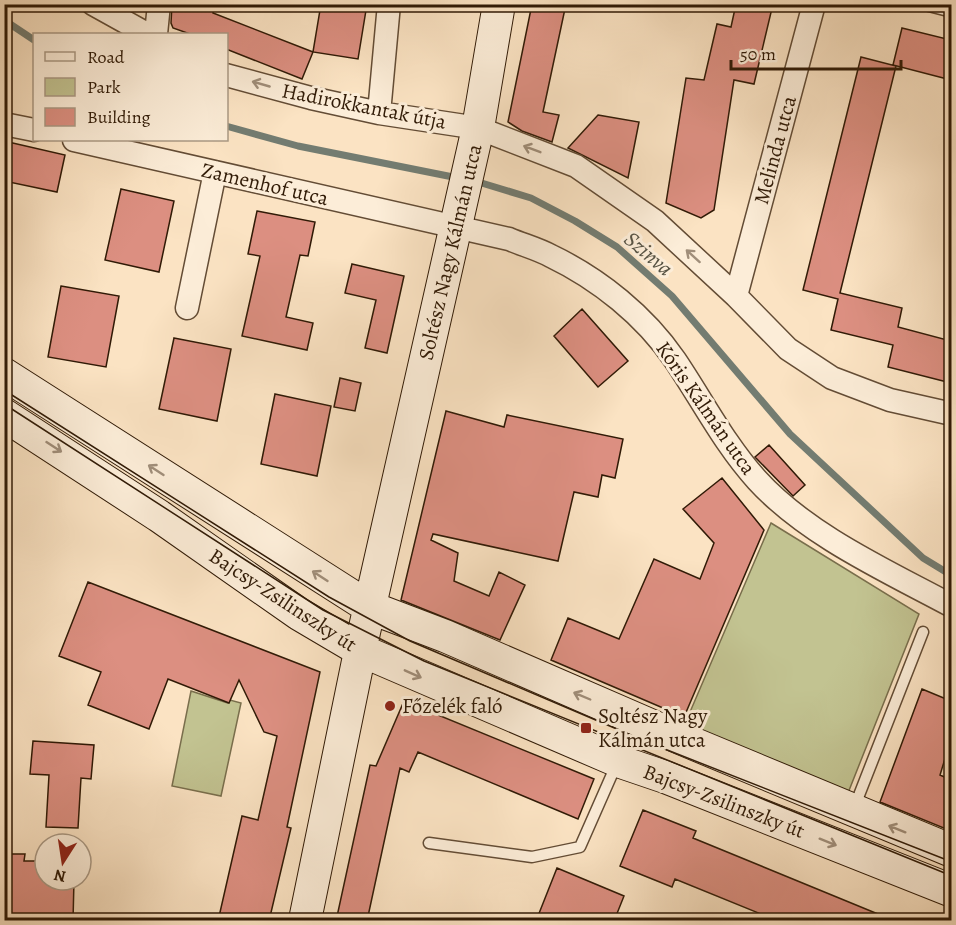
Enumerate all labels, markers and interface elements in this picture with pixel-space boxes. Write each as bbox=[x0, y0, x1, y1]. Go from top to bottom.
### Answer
legend bbox=[33, 33, 228, 141]
scale bar bbox=[731, 33, 900, 71]
text: 50 m bbox=[740, 42, 776, 66]
text: Road bbox=[87, 45, 125, 69]
text: Park bbox=[87, 75, 121, 99]
street label: Hadirokkantak útja bbox=[279, 76, 449, 136]
one-way arrow bbox=[251, 78, 270, 89]
street label: Melinda utca bbox=[747, 92, 803, 207]
text: Building bbox=[87, 105, 151, 129]
street label: Soltész Nagy Kálmán utca bbox=[412, 141, 489, 363]
one-way arrow bbox=[524, 143, 542, 154]
street label: Zamenhof utca bbox=[199, 156, 332, 212]
water label: Szinva bbox=[618, 225, 679, 283]
one-way arrow bbox=[686, 249, 701, 263]
street label: Kóris Kálmán utca bbox=[649, 336, 763, 481]
one-way arrow bbox=[45, 441, 61, 453]
one-way arrow bbox=[148, 464, 165, 476]
street label: Bajcsy-Zsilinszky út bbox=[204, 542, 362, 658]
one-way arrow bbox=[312, 570, 329, 582]
one-way arrow bbox=[404, 669, 422, 680]
one-way arrow bbox=[573, 690, 592, 701]
place label: Főzelék faló bbox=[402, 692, 503, 720]
marker: Főzelék faló bbox=[383, 699, 397, 713]
place label: Soltész Nagy Kálmán utca bbox=[598, 702, 708, 754]
marker: Soltész Nagy Kálmán utca bbox=[579, 721, 593, 735]
street label: Bajcsy-Zsilinszky út bbox=[639, 757, 809, 845]
one-way arrow bbox=[889, 823, 907, 834]
north arrow bbox=[33, 832, 93, 892]
one-way arrow bbox=[818, 837, 836, 848]
text: N bbox=[52, 864, 68, 888]

